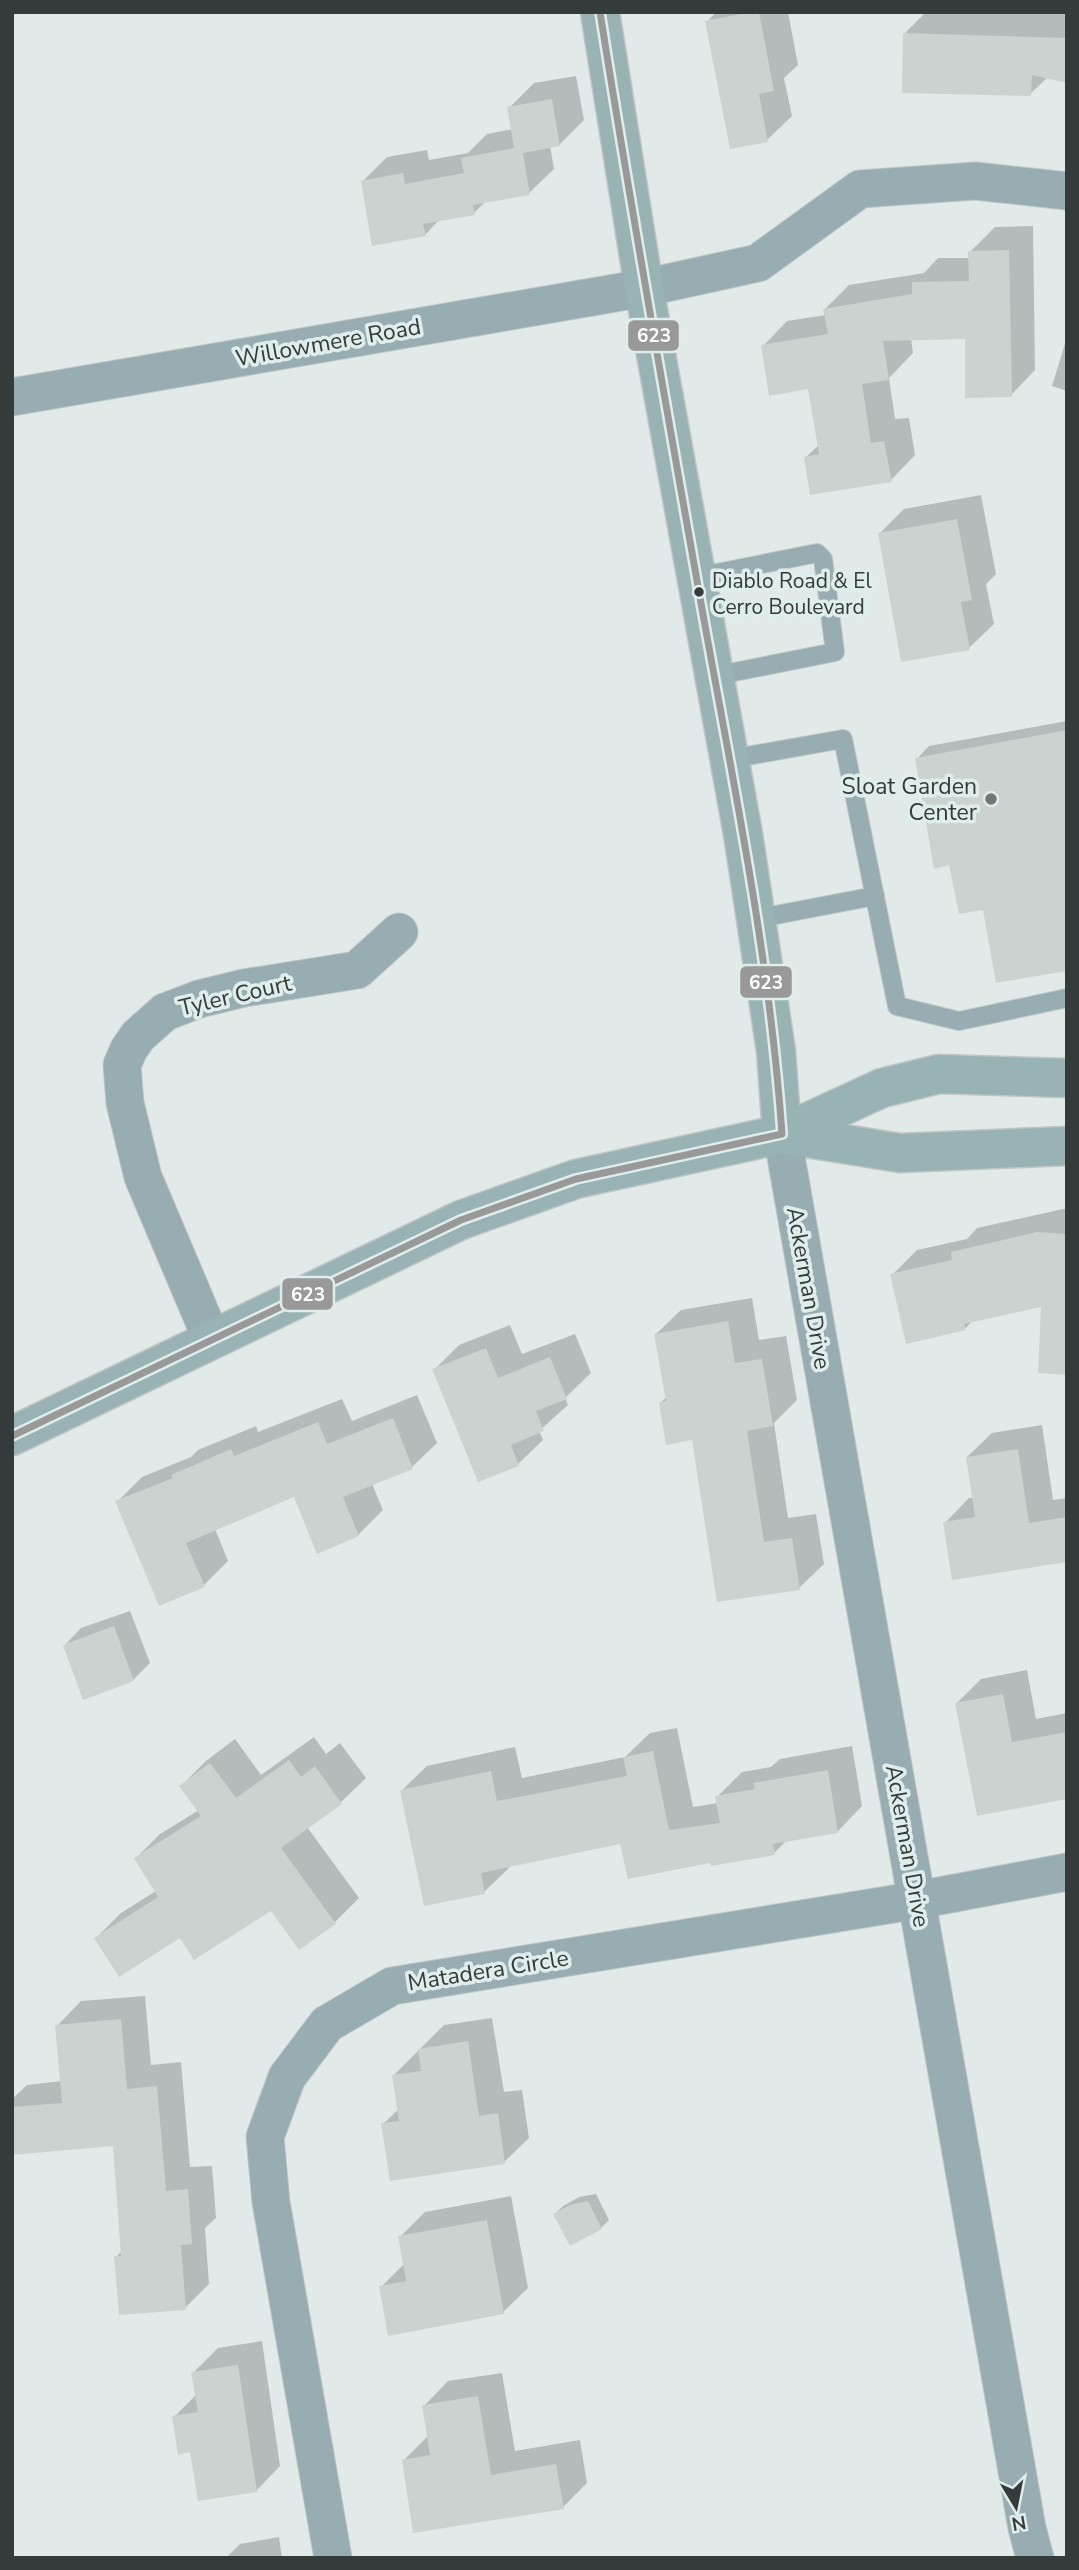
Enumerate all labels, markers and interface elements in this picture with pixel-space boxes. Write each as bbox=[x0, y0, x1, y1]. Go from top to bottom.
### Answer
street label: Willowmere Road bbox=[233, 311, 423, 374]
line badge: 623 bbox=[627, 319, 680, 352]
text: 623 bbox=[637, 323, 671, 349]
place label: Diablo Road & El Cerro Boulevard bbox=[712, 567, 872, 621]
marker: Diablo Road & El Cerro Boulevard bbox=[692, 585, 706, 599]
place label: Sloat Garden Center bbox=[842, 771, 978, 828]
marker: Sloat Garden Center bbox=[983, 791, 999, 807]
line badge: 623 bbox=[739, 965, 793, 999]
street label: Tyler Court bbox=[176, 967, 295, 1023]
text: 623 bbox=[749, 970, 783, 996]
street label: Ackerman Drive bbox=[779, 1204, 838, 1372]
line badge: 623 bbox=[281, 1277, 334, 1311]
text: 623 bbox=[291, 1282, 325, 1308]
street label: Ackerman Drive bbox=[878, 1762, 937, 1930]
street label: Matadera Circle bbox=[405, 1942, 571, 1999]
north arrow bbox=[981, 2472, 1051, 2542]
text: N bbox=[1010, 2509, 1028, 2537]

